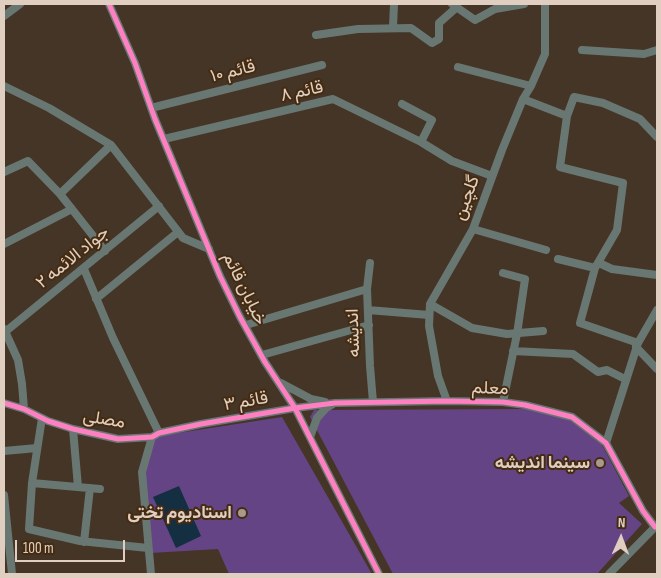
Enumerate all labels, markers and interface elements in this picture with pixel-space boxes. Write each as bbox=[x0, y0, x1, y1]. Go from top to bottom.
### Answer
street label: قائم ۱۰ bbox=[208, 56, 258, 88]
street label: قائم ۸ bbox=[279, 77, 325, 107]
street label: گلچین bbox=[449, 173, 485, 223]
street label: جواد الائمه ۲ bbox=[32, 222, 114, 294]
street label: خیابان قائم bbox=[217, 249, 271, 329]
street label: اندیشه bbox=[342, 308, 366, 358]
street label: معلم bbox=[471, 378, 509, 400]
street label: قائم ۳ bbox=[222, 387, 270, 417]
street label: مصلی bbox=[81, 406, 127, 434]
place label: سینما اندیشه bbox=[495, 452, 590, 474]
marker: سینما اندیشه bbox=[594, 457, 606, 469]
place label: استادیوم تختی bbox=[127, 502, 232, 524]
marker: استادیوم تختی bbox=[236, 507, 248, 519]
north arrow bbox=[596, 513, 646, 563]
text: N bbox=[617, 514, 626, 531]
scale bar bbox=[18, 530, 128, 562]
text: 100 m bbox=[23, 539, 54, 558]

